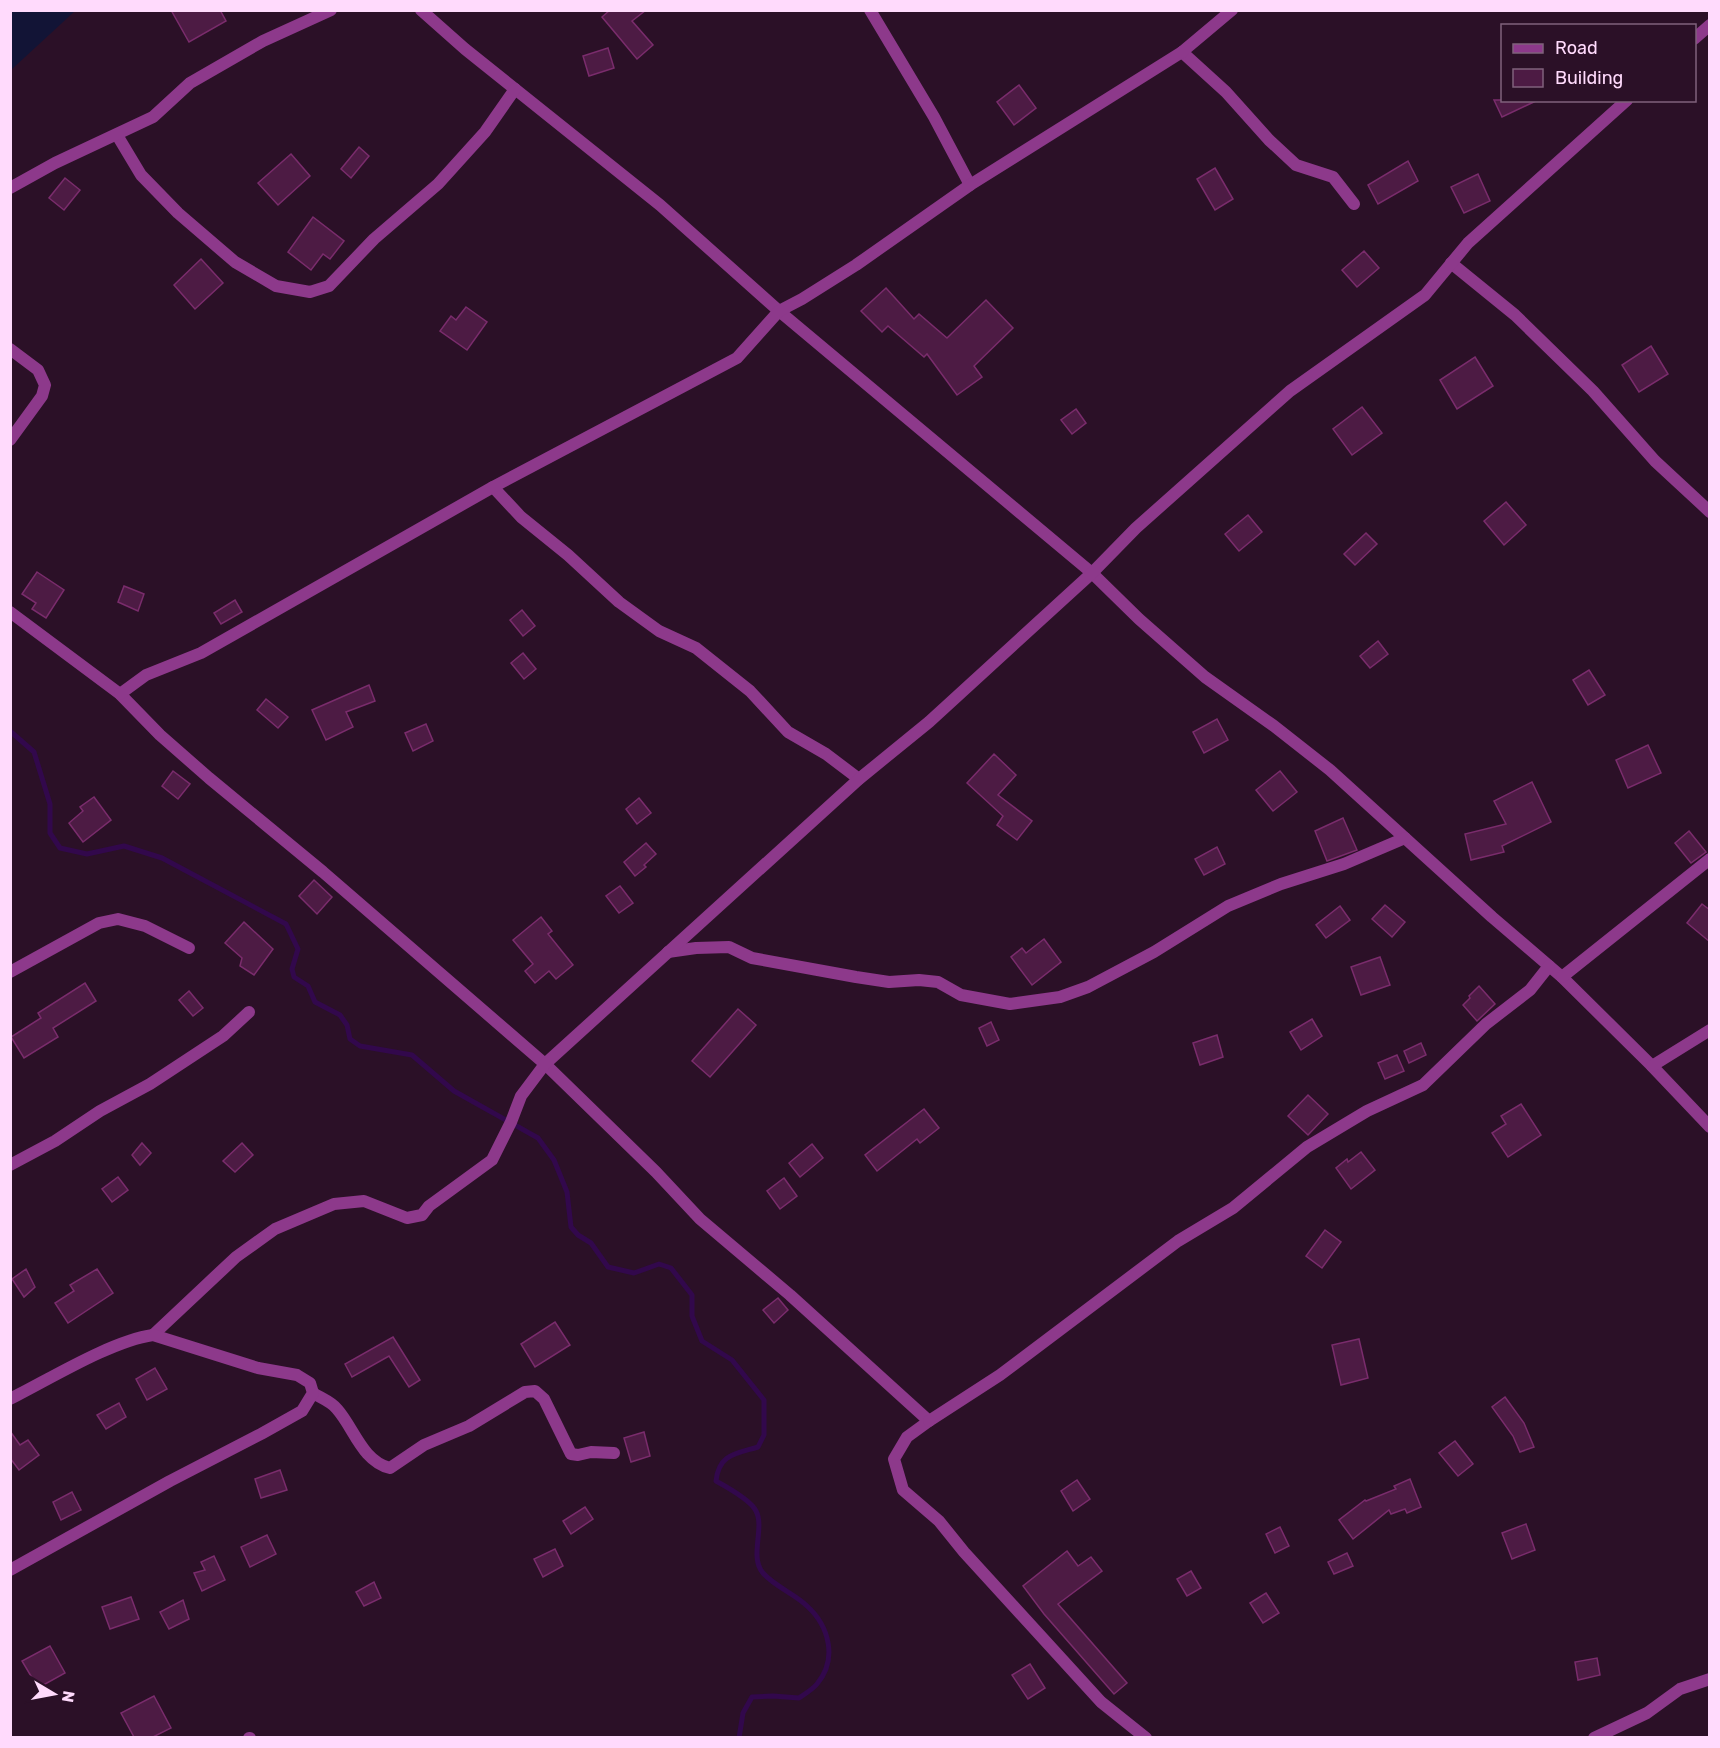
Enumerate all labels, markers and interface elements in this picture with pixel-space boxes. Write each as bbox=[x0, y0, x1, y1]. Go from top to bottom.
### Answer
legend bbox=[1501, 24, 1696, 102]
text: Road bbox=[1555, 37, 1598, 59]
text: Building bbox=[1555, 67, 1623, 89]
north arrow bbox=[24, 1664, 84, 1724]
text: N bbox=[58, 1689, 79, 1704]

